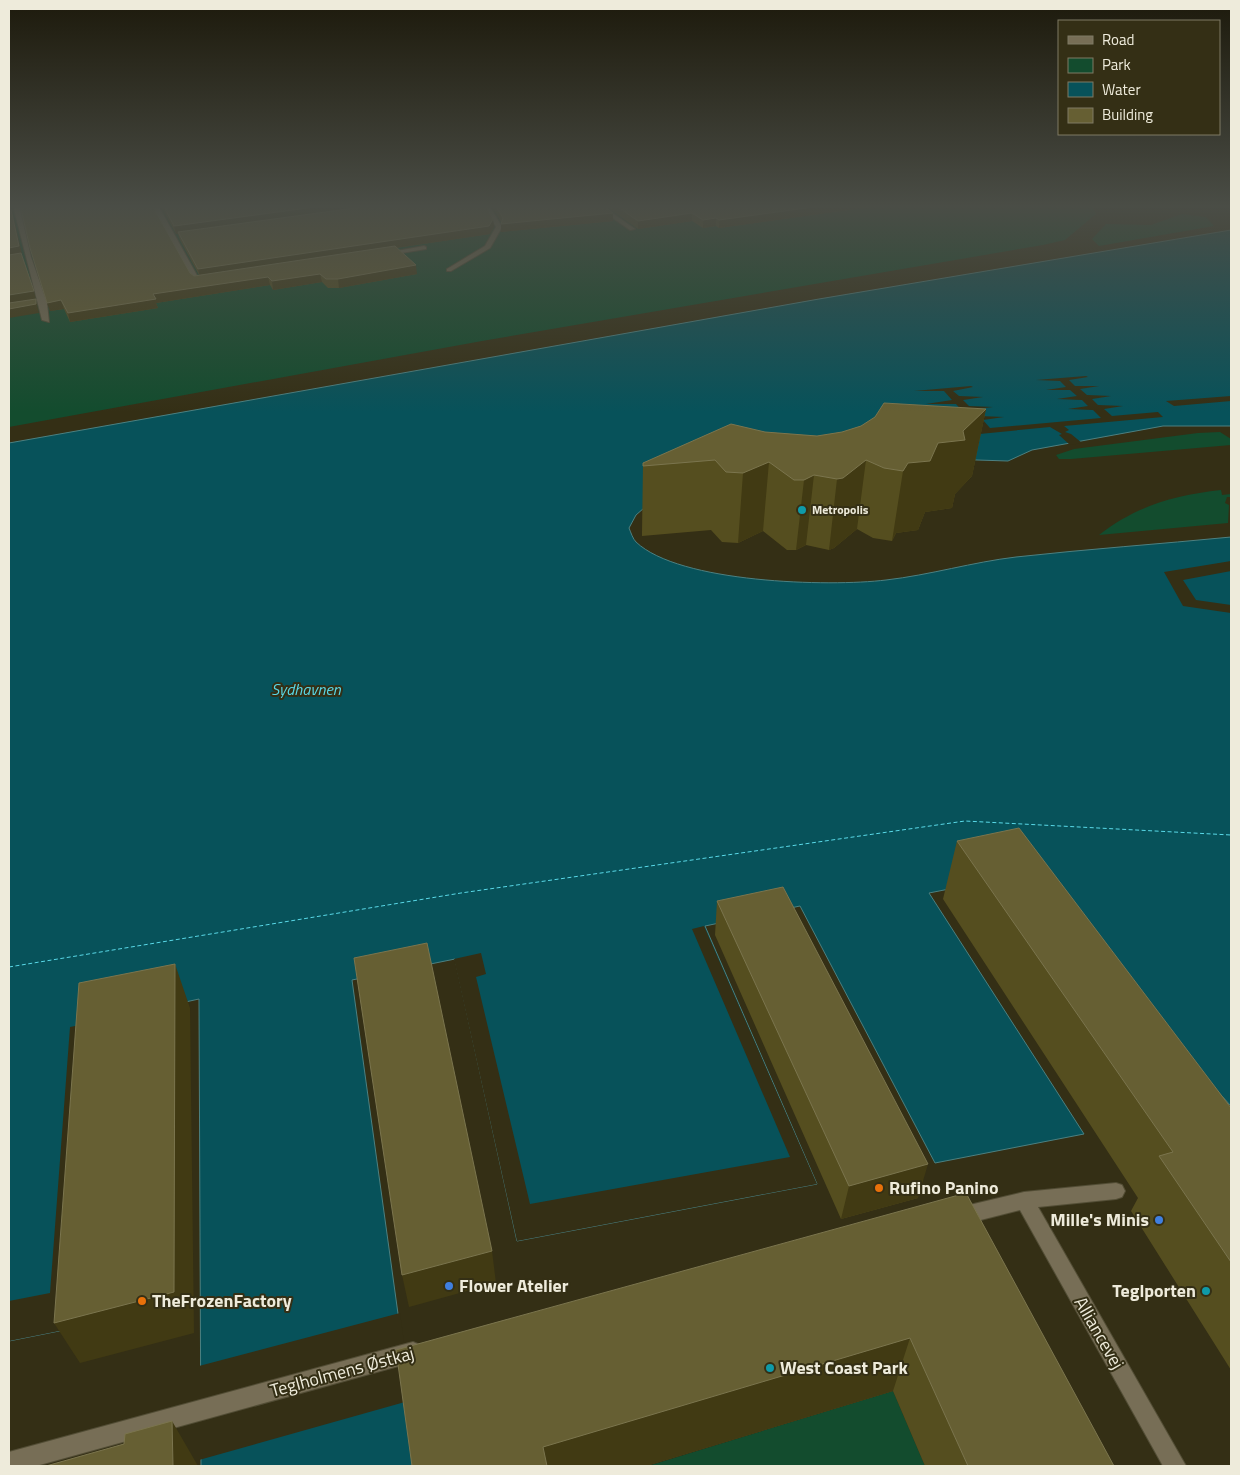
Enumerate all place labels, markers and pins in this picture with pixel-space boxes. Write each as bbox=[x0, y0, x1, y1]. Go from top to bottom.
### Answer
place label: Metropolis bbox=[812, 500, 869, 519]
marker: Metropolis bbox=[796, 504, 808, 516]
place label: Rufino Panino bbox=[889, 1174, 999, 1201]
marker: Rufino Panino bbox=[873, 1182, 885, 1194]
place label: Mille's Minis bbox=[1050, 1206, 1149, 1233]
marker: Mille's Minis bbox=[1153, 1214, 1165, 1226]
place label: Flower Atelier bbox=[459, 1272, 569, 1299]
place label: Teglporten bbox=[1112, 1277, 1196, 1304]
marker: Flower Atelier bbox=[443, 1280, 455, 1292]
marker: Teglporten bbox=[1200, 1285, 1212, 1297]
place label: TheFrozenFactory bbox=[152, 1287, 292, 1314]
marker: TheFrozenFactory bbox=[136, 1295, 148, 1307]
place label: West Coast Park bbox=[780, 1354, 908, 1381]
marker: West Coast Park bbox=[764, 1362, 776, 1374]

